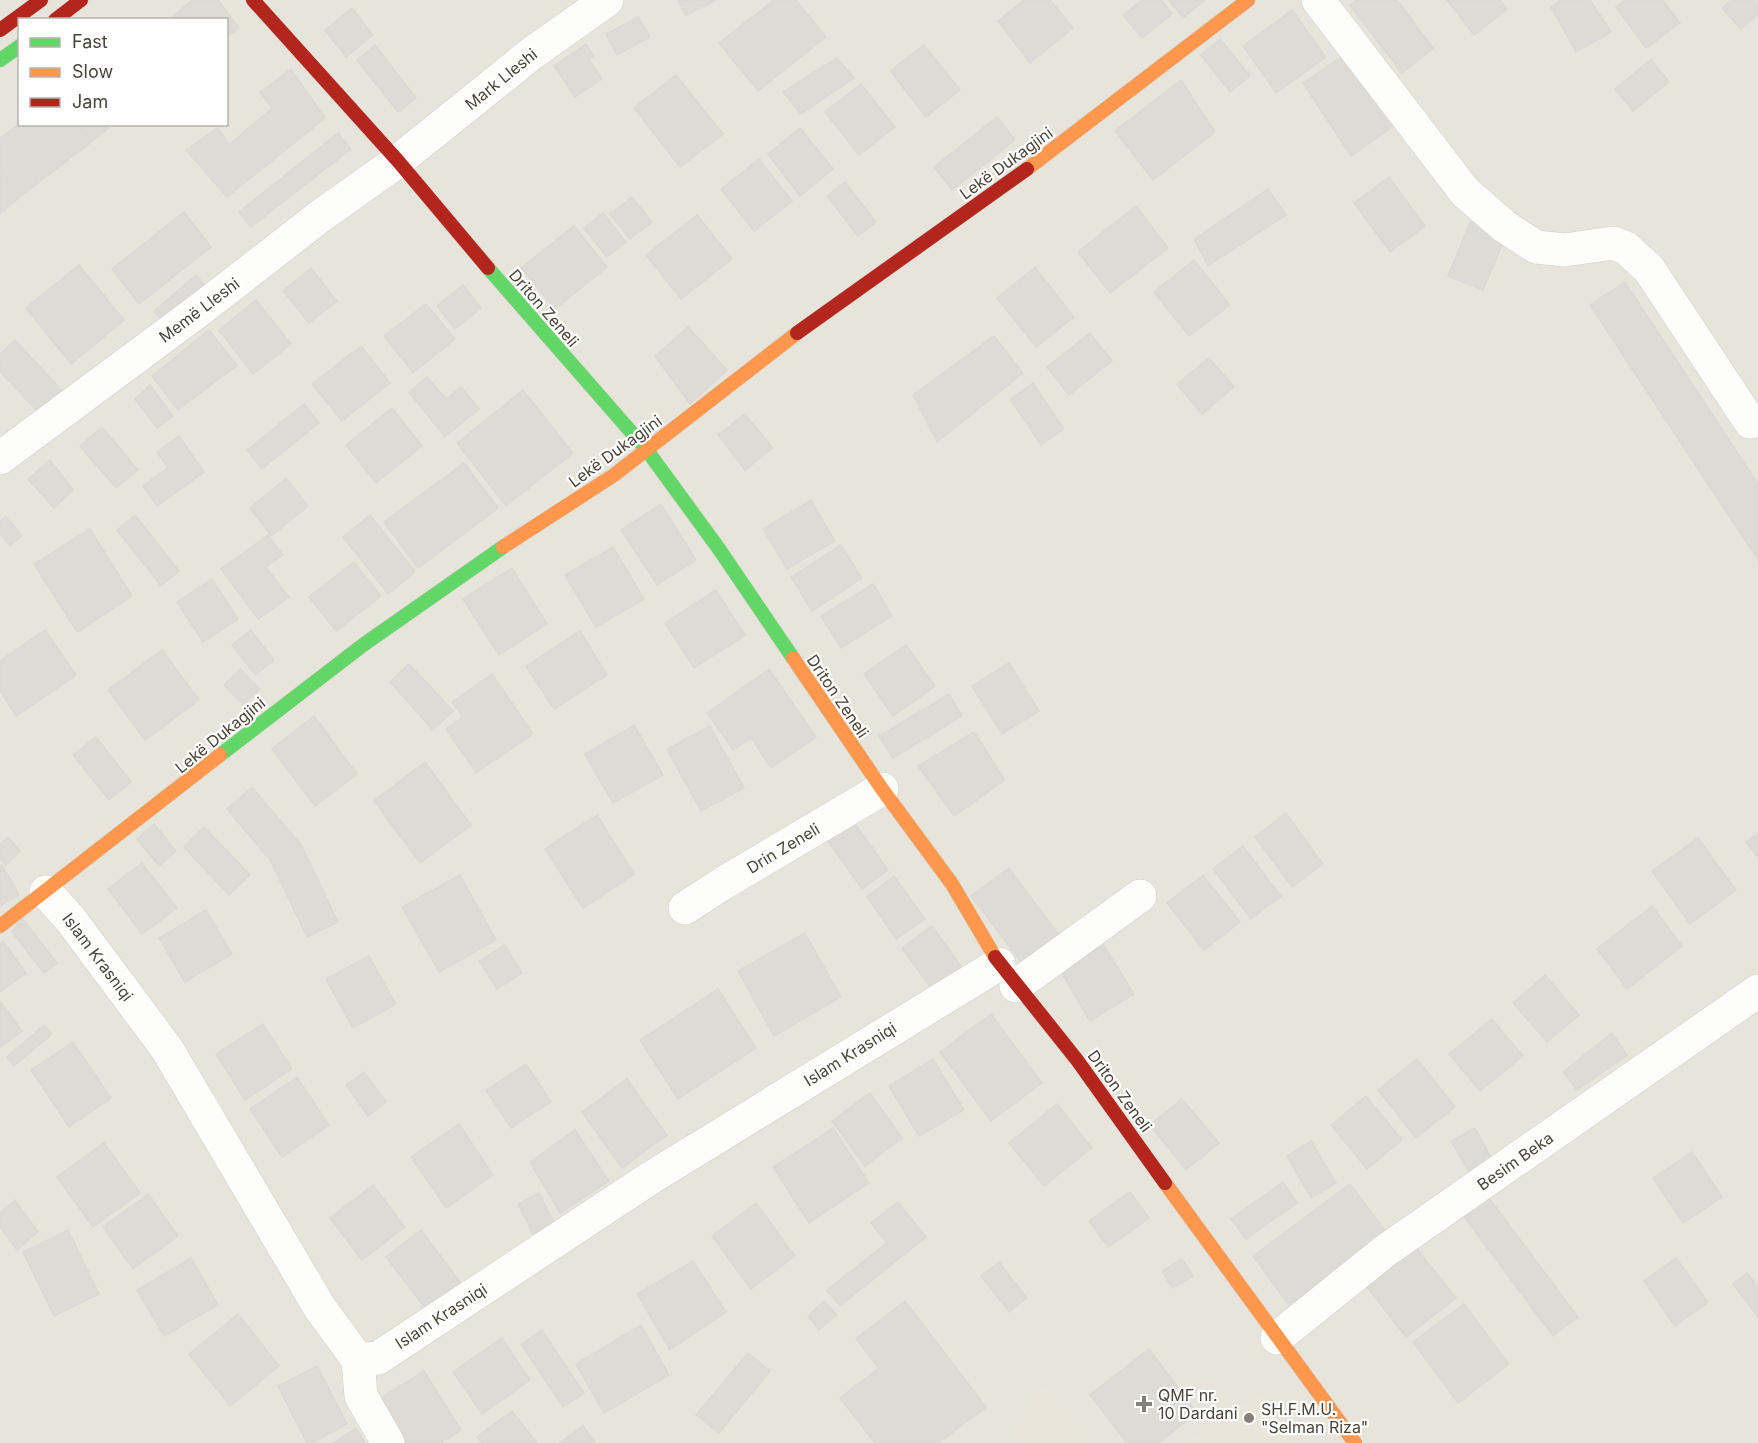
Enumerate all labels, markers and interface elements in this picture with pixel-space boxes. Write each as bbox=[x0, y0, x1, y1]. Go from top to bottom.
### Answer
legend bbox=[18, 18, 228, 126]
text: Fast bbox=[72, 31, 108, 52]
street label: Mark Lleshi bbox=[461, 44, 541, 114]
text: Slow bbox=[72, 61, 113, 82]
text: Jam bbox=[72, 91, 108, 112]
street label: Lekë Dukagjini bbox=[956, 122, 1056, 204]
street label: Driton Zeneli bbox=[505, 265, 583, 351]
street label: Memë Lleshi bbox=[155, 273, 243, 347]
street label: Lekë Dukagjini bbox=[565, 410, 665, 492]
street label: Driton Zeneli bbox=[803, 651, 873, 741]
street label: Lekë Dukagjini bbox=[171, 693, 269, 777]
street label: Drin Zeneli bbox=[743, 818, 823, 878]
street label: Islam Krasniqi bbox=[58, 909, 138, 1005]
street label: Islam Krasniqi bbox=[800, 1018, 900, 1090]
street label: Driton Zeneli bbox=[1084, 1046, 1156, 1136]
street label: Besim Beka bbox=[1473, 1128, 1557, 1194]
street label: Islam Krasniqi bbox=[391, 1279, 491, 1353]
place label: QMF nr. 10 Dardani bbox=[1158, 1385, 1238, 1423]
marker: QMF nr. 10 Dardani bbox=[1135, 1395, 1153, 1413]
place label: SH.F.M.U. "Selman Riza" bbox=[1261, 1399, 1368, 1437]
marker: SH.F.M.U. "Selman Riza" bbox=[1242, 1411, 1256, 1425]

